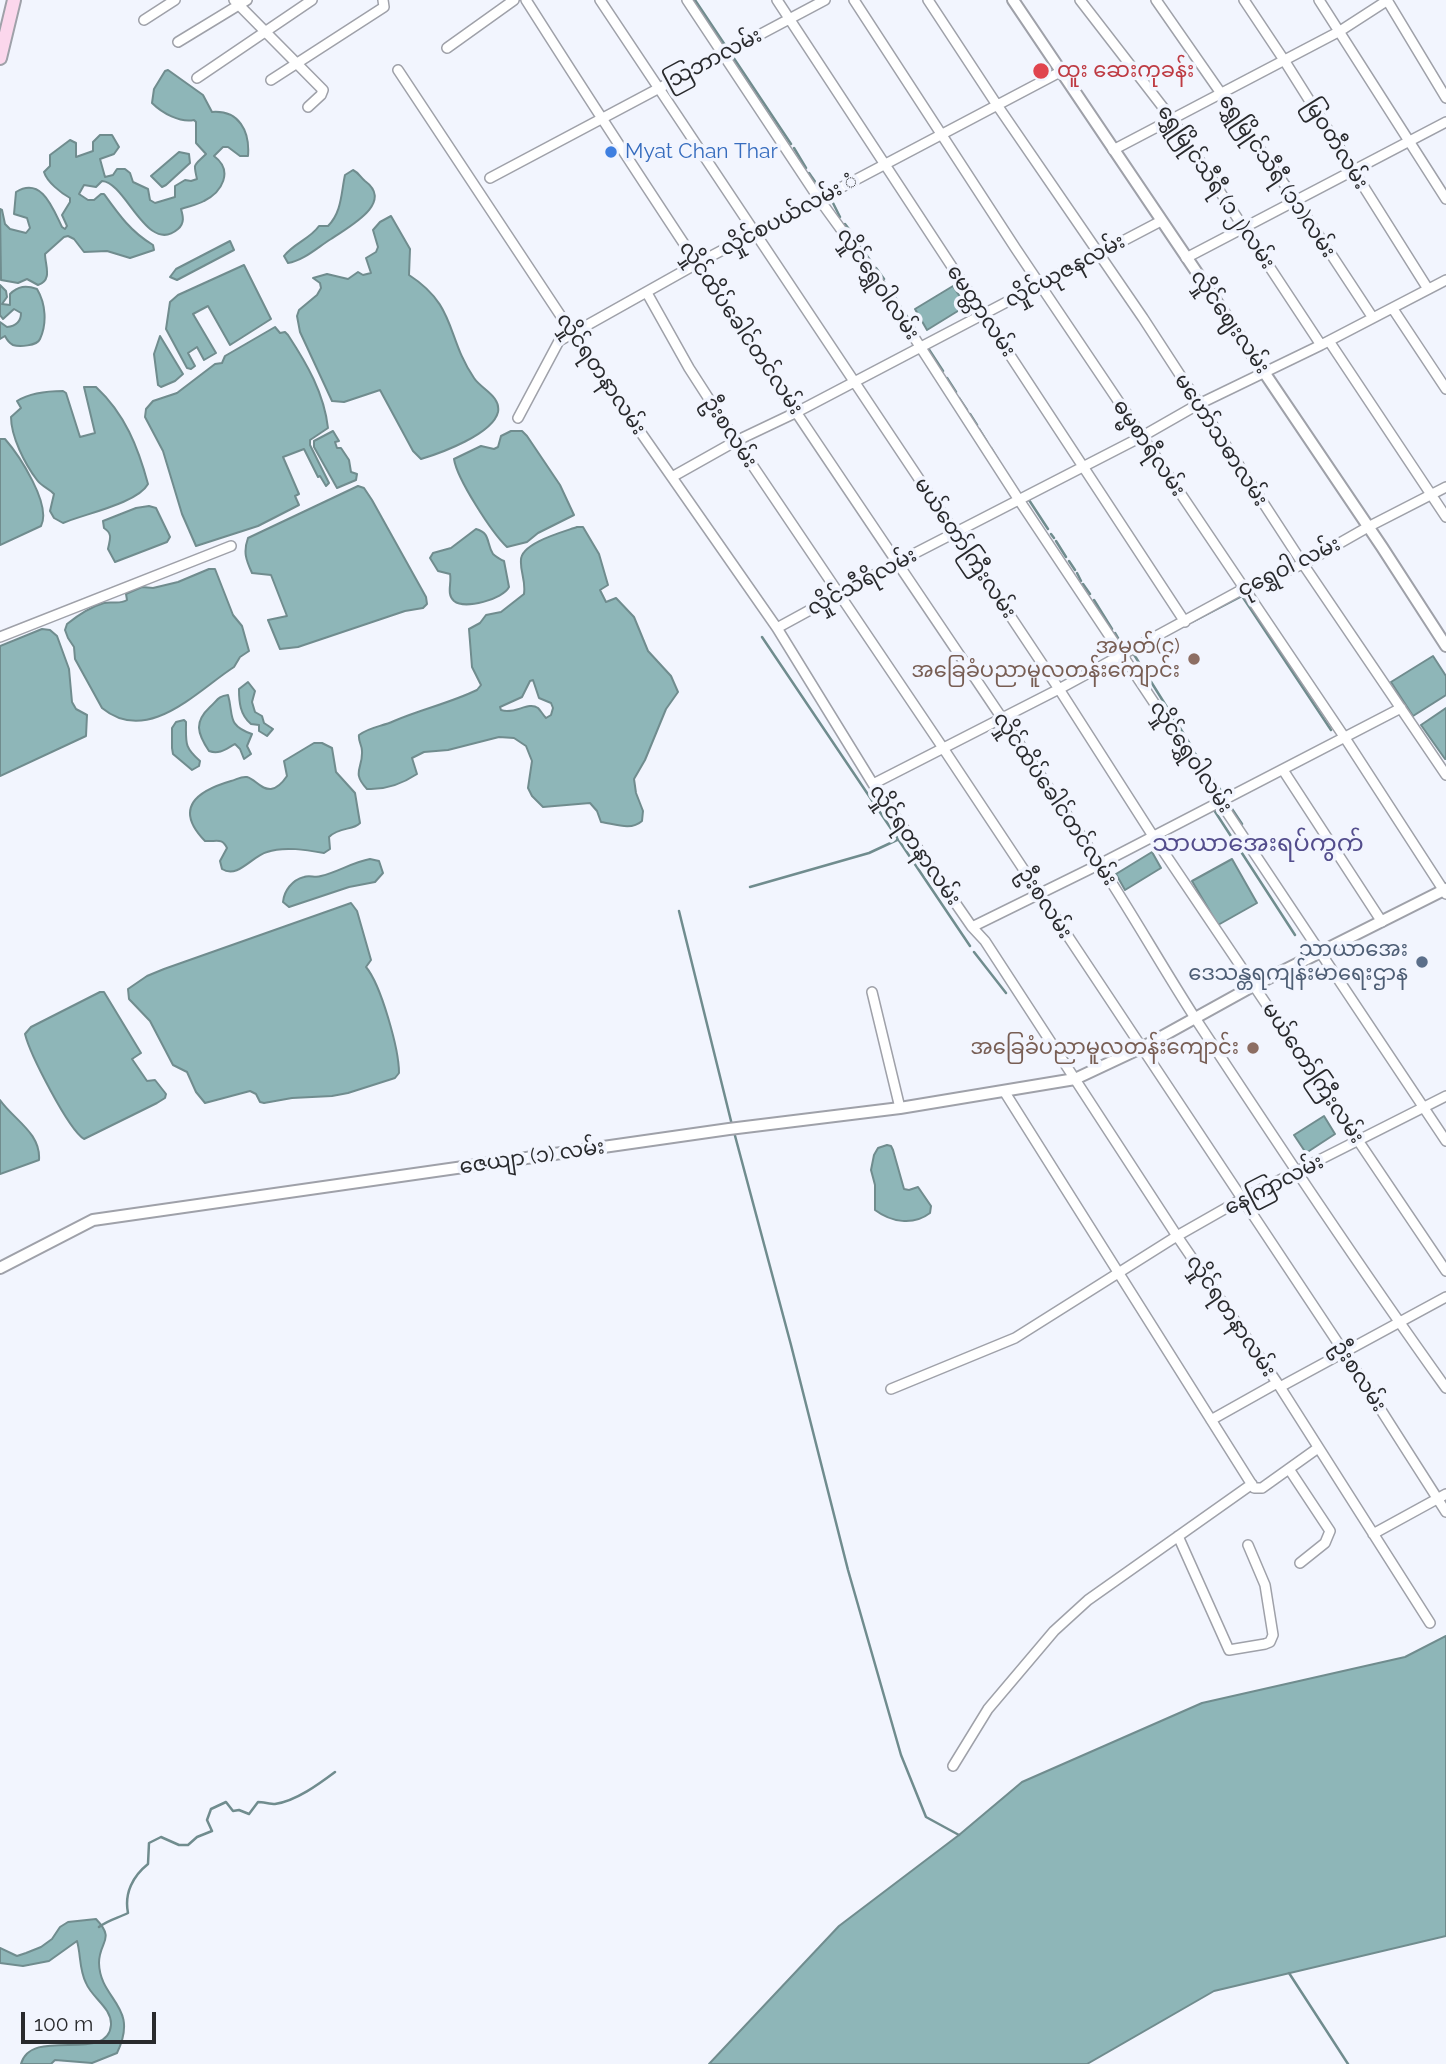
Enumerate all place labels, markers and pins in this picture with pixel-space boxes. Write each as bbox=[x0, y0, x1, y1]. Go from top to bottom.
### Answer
place label: ထူး ဆေးကုခန်း bbox=[1057, 58, 1194, 84]
marker: ထူး ဆေးကုခန်း bbox=[1031, 61, 1051, 81]
place label: Myat Chan Thar bbox=[625, 139, 778, 165]
marker: Myat Chan Thar bbox=[603, 144, 619, 160]
place label: အမှတ်(၄) အခြေခံပညာမူလတန်းကျောင်း bbox=[911, 634, 1180, 684]
marker: အမှတ်(၄) အခြေခံပညာမူလတန်းကျောင်း bbox=[1186, 651, 1202, 667]
place label: သာယာအေး ဒေသန္တရကျန်းမာရေးဌာန bbox=[1188, 937, 1408, 987]
marker: သာယာအေး ဒေသန္တရကျန်းမာရေးဌာန bbox=[1414, 954, 1430, 970]
place label: အခြေခံပညာမူလတန်းကျောင်း bbox=[970, 1035, 1239, 1061]
marker: အခြေခံပညာမူလတန်းကျောင်း bbox=[1245, 1040, 1261, 1056]

